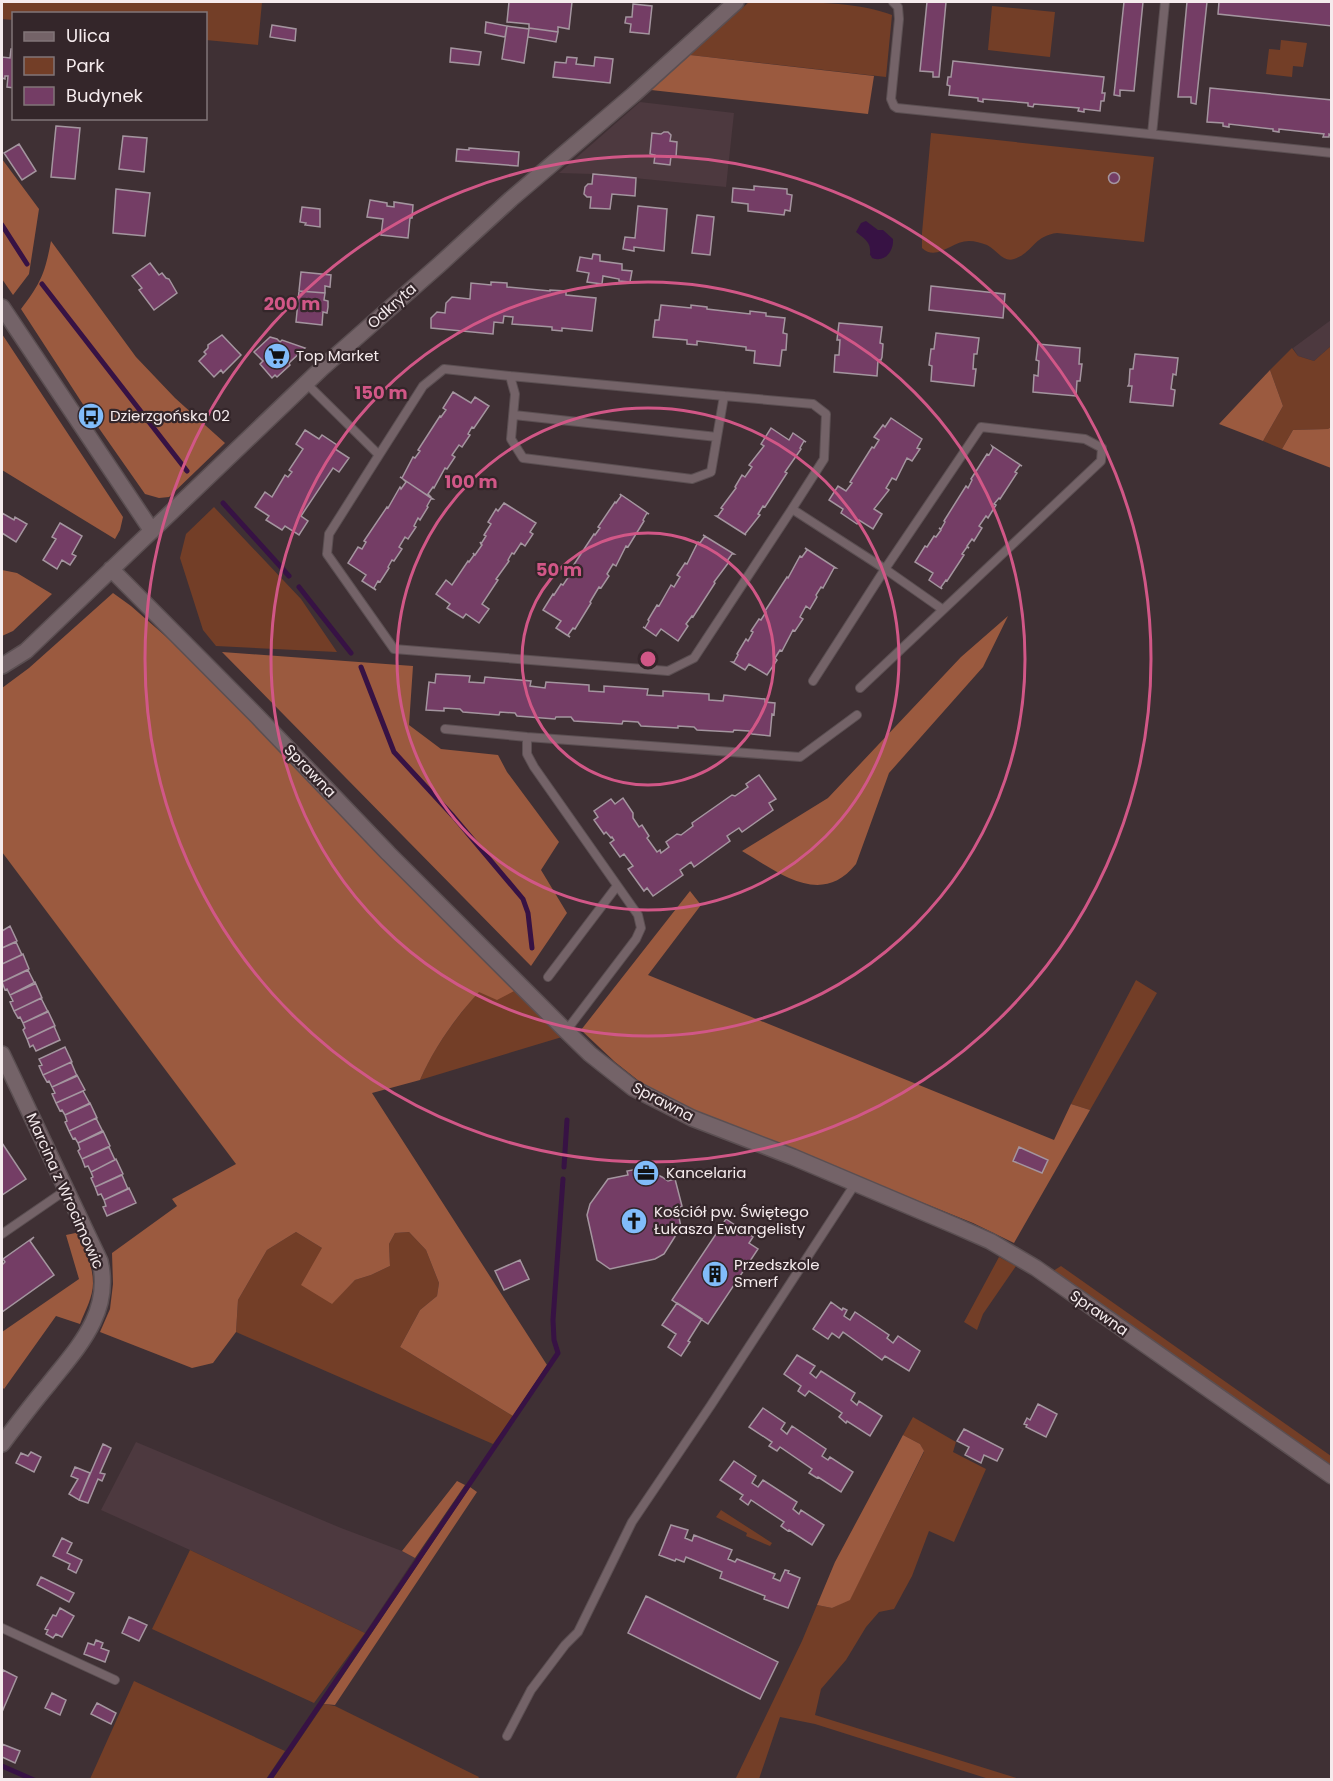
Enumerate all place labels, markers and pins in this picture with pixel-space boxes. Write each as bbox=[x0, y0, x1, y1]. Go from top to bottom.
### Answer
supermarket icon: Top Market bbox=[262, 341, 292, 371]
place label: Top Market bbox=[296, 345, 379, 366]
bus stop icon: Dzierzgońska 02 bbox=[76, 401, 106, 431]
place label: Dzierzgońska 02 bbox=[110, 405, 230, 426]
centre of rings bbox=[638, 649, 658, 669]
office icon: Kancelaria bbox=[631, 1158, 661, 1188]
place label: Kancelaria bbox=[666, 1162, 746, 1183]
place label: Kościół pw. Świętego Łukasza Ewangelisty bbox=[654, 1201, 809, 1239]
church icon: Kościół pw. Świętego Łukasza Ewangelisty bbox=[619, 1206, 649, 1236]
place label: Przedszkole Smerf bbox=[734, 1254, 820, 1292]
building icon: Przedszkole Smerf bbox=[700, 1259, 730, 1289]

